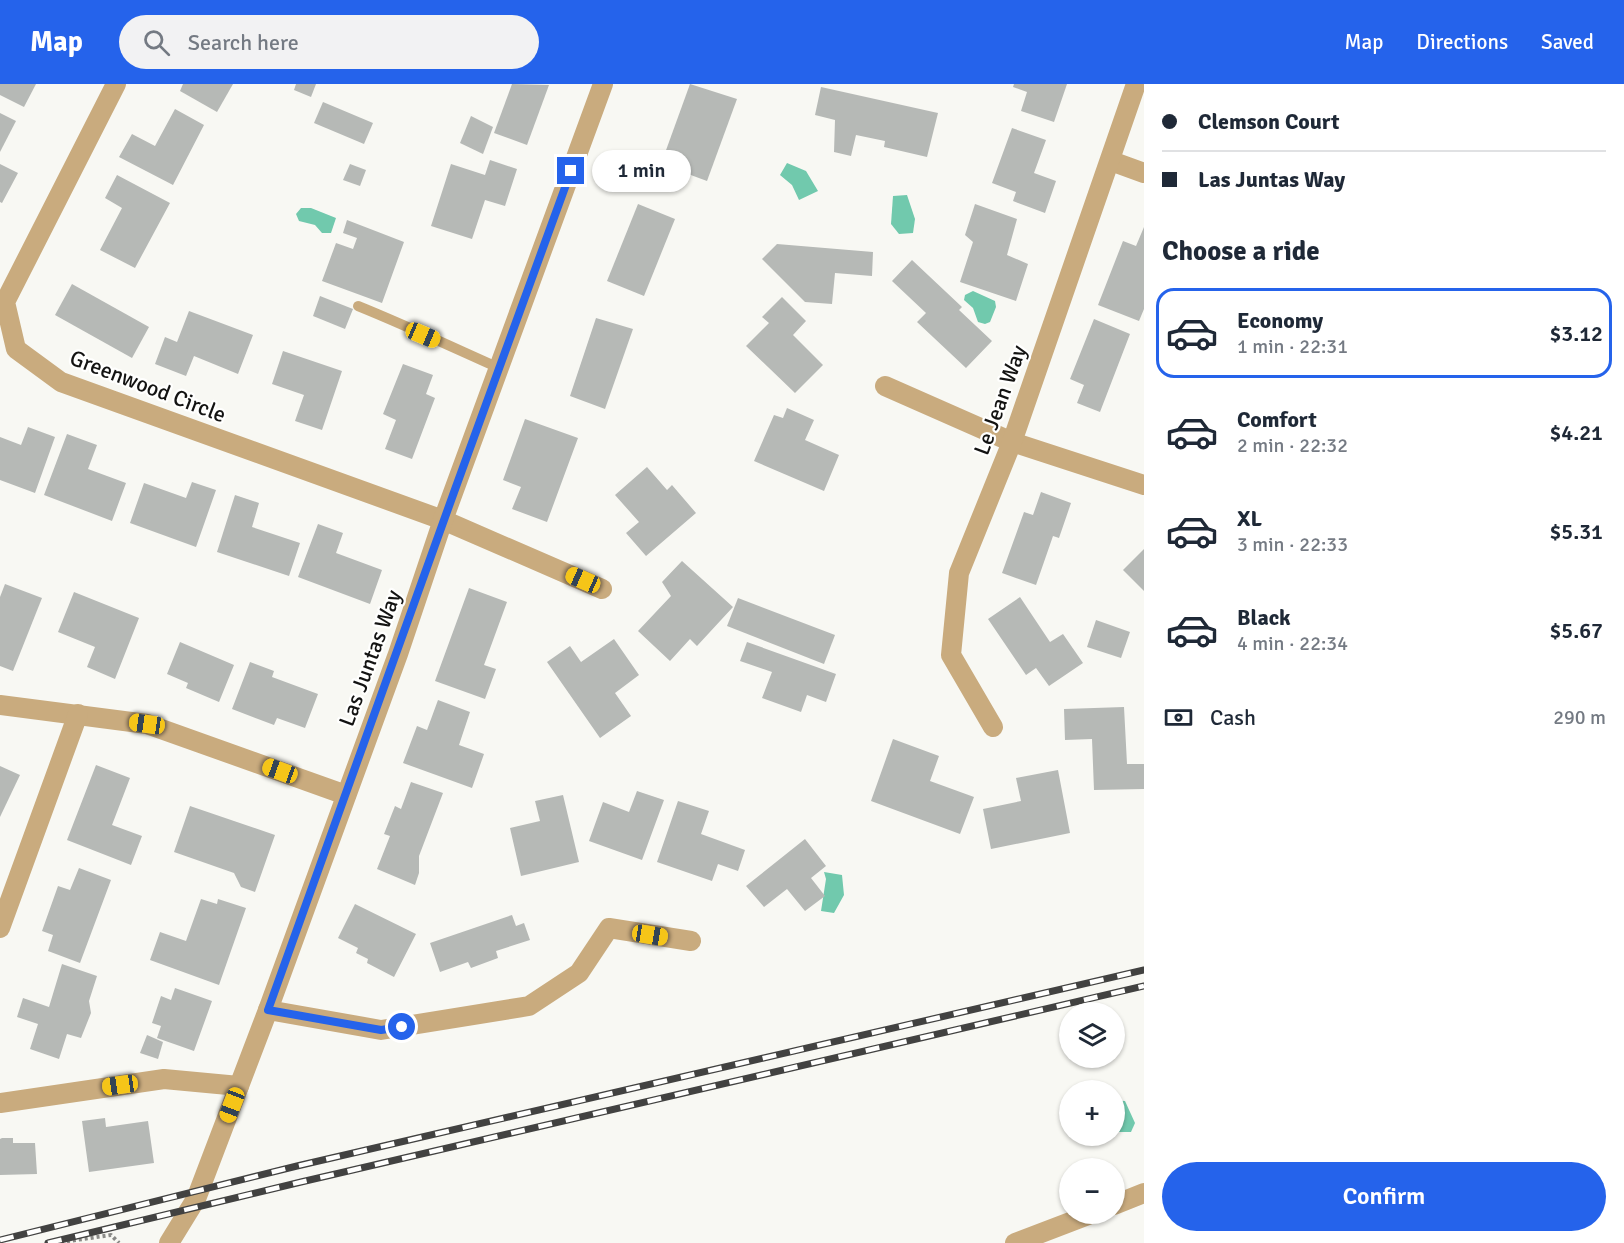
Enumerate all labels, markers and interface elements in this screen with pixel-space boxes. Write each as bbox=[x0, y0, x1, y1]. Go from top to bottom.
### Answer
search box bbox=[119, 15, 539, 69]
text: Map bbox=[30, 25, 83, 59]
icon: search bbox=[140, 26, 173, 59]
text: Search here bbox=[188, 29, 299, 56]
text: Map bbox=[1345, 29, 1383, 55]
text: Directions bbox=[1416, 29, 1508, 55]
text: Saved bbox=[1541, 29, 1594, 55]
text: Clemson Court bbox=[1198, 108, 1340, 135]
callout: 1 min bbox=[592, 150, 691, 192]
route end bbox=[557, 157, 584, 184]
text: 1 min bbox=[618, 158, 665, 183]
text: Las Juntas Way bbox=[1198, 166, 1345, 193]
text: Choose a ride bbox=[1162, 235, 1320, 268]
icon: car bbox=[1165, 306, 1219, 360]
text: Economy bbox=[1237, 307, 1323, 334]
car bbox=[403, 320, 443, 350]
text: $3.12 bbox=[1549, 320, 1603, 347]
text: 1 min · 22:31 bbox=[1237, 334, 1348, 359]
street label: Le Jean Way bbox=[968, 341, 1033, 459]
street label: Greenwood Circle bbox=[66, 344, 230, 428]
icon: car bbox=[1165, 405, 1219, 459]
text: Comfort bbox=[1237, 406, 1317, 433]
text: $4.21 bbox=[1549, 419, 1603, 446]
text: 2 min · 22:32 bbox=[1237, 433, 1348, 458]
icon: car bbox=[1165, 504, 1219, 558]
text: XL bbox=[1237, 505, 1262, 532]
text: $5.31 bbox=[1549, 518, 1603, 545]
text: 3 min · 22:33 bbox=[1237, 532, 1348, 557]
car bbox=[563, 564, 603, 596]
street label: Las Juntas Way bbox=[333, 585, 407, 730]
icon: car bbox=[1165, 603, 1219, 657]
text: Black bbox=[1237, 604, 1291, 631]
text: $5.67 bbox=[1549, 617, 1603, 644]
text: 4 min · 22:34 bbox=[1237, 631, 1348, 656]
icon: cash bbox=[1162, 701, 1195, 734]
text: Cash bbox=[1210, 704, 1256, 731]
text: 290 m bbox=[1553, 705, 1606, 730]
car bbox=[128, 713, 166, 735]
car bbox=[260, 756, 300, 786]
car bbox=[631, 923, 669, 947]
map controls bbox=[1059, 1002, 1125, 1224]
button: layers bbox=[1059, 1002, 1125, 1068]
route start bbox=[388, 1013, 415, 1040]
car bbox=[101, 1074, 139, 1096]
button: + bbox=[1059, 1080, 1125, 1146]
car bbox=[217, 1085, 247, 1125]
button: − bbox=[1059, 1158, 1125, 1224]
button: Confirm bbox=[1162, 1162, 1606, 1231]

